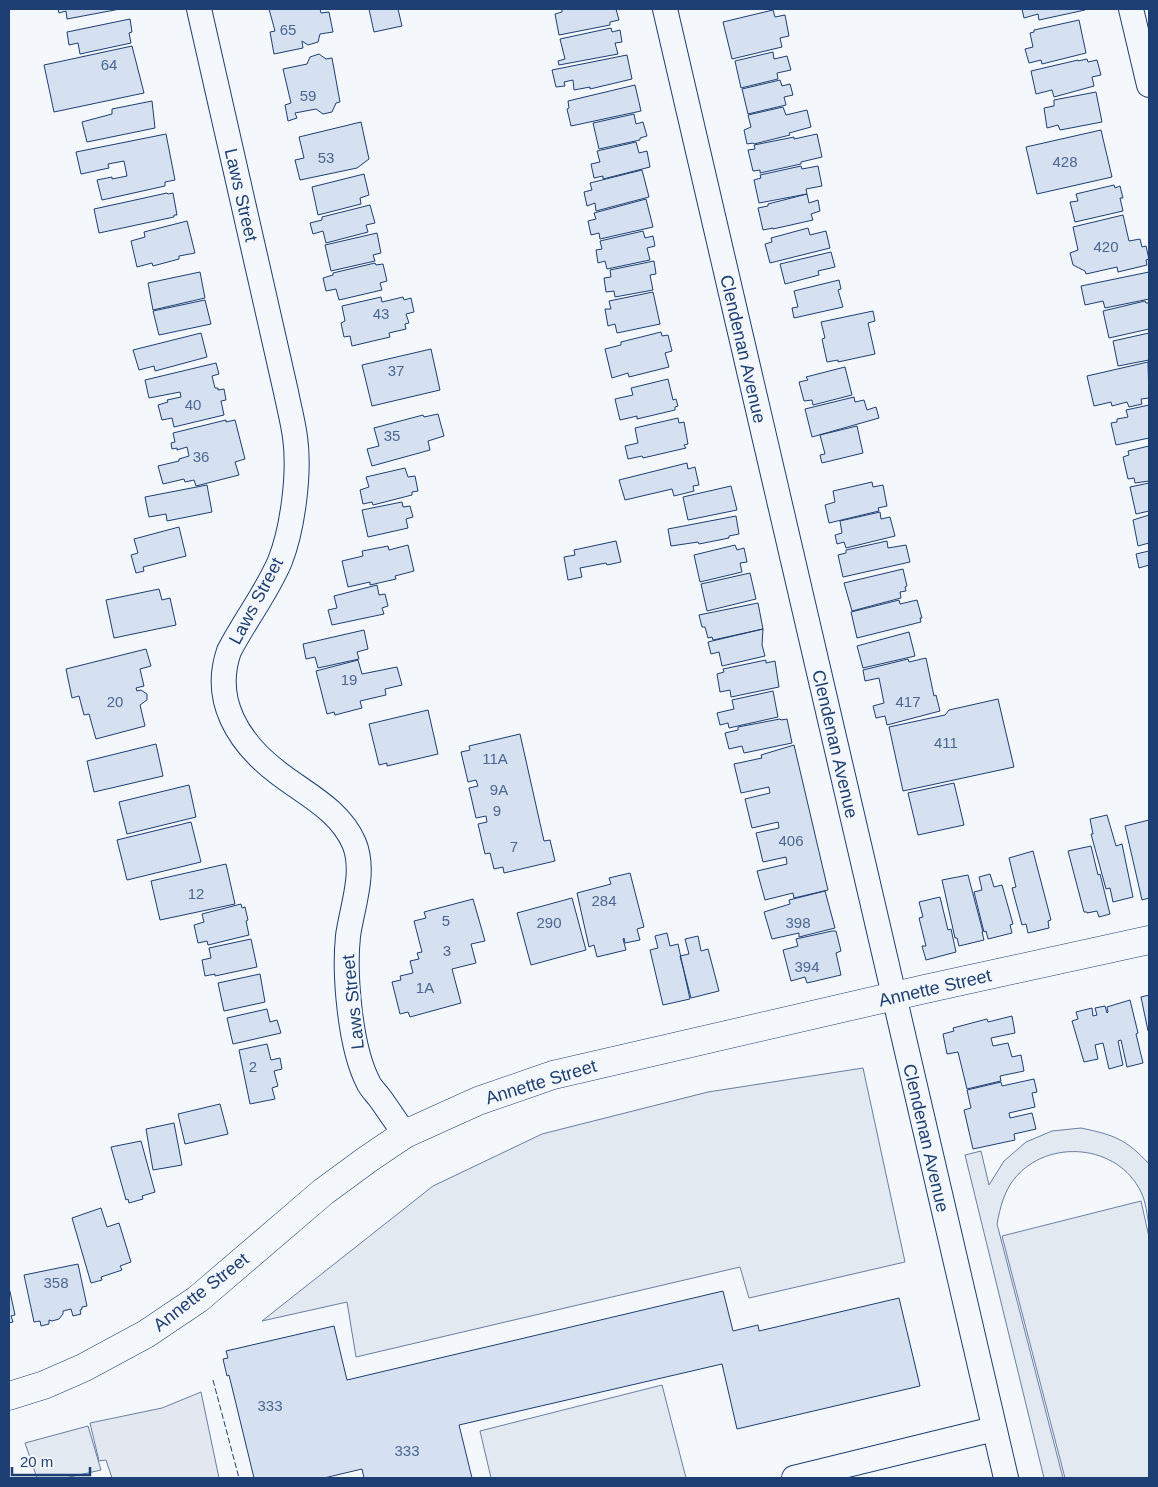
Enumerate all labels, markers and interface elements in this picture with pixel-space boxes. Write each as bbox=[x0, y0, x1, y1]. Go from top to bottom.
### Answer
house number: 65 bbox=[280, 21, 296, 38]
house number: 64 bbox=[101, 56, 117, 73]
house number: 59 bbox=[300, 87, 316, 104]
street label: Laws Street bbox=[221, 146, 261, 244]
house number: 53 bbox=[318, 149, 334, 166]
house number: 428 bbox=[1052, 153, 1078, 170]
house number: 420 bbox=[1093, 238, 1119, 255]
street label: Clendenan Avenue bbox=[716, 273, 770, 425]
house number: 43 bbox=[373, 305, 389, 322]
house number: 37 bbox=[388, 362, 404, 379]
house number: 40 bbox=[185, 396, 201, 413]
house number: 35 bbox=[384, 427, 400, 444]
house number: 36 bbox=[193, 448, 209, 465]
street label: Laws Street bbox=[225, 554, 287, 648]
street label: Clendenan Avenue bbox=[808, 668, 862, 820]
house number: 19 bbox=[341, 671, 357, 688]
house number: 20 bbox=[107, 693, 123, 710]
house number: 417 bbox=[895, 693, 921, 710]
house number: 411 bbox=[934, 734, 958, 751]
house number: 11A bbox=[482, 750, 508, 767]
house number: 9A bbox=[490, 781, 508, 798]
house number: 9 bbox=[493, 802, 501, 819]
house number: 406 bbox=[778, 832, 804, 849]
house number: 7 bbox=[510, 838, 518, 855]
house number: 12 bbox=[188, 885, 204, 902]
house number: 284 bbox=[591, 892, 617, 909]
house number: 5 bbox=[442, 912, 450, 929]
house number: 290 bbox=[536, 914, 562, 931]
house number: 398 bbox=[785, 914, 811, 931]
house number: 3 bbox=[443, 942, 451, 959]
street label: Laws Street bbox=[338, 954, 368, 1050]
house number: 394 bbox=[794, 958, 820, 975]
street label: Annette Street bbox=[877, 965, 993, 1011]
house number: 1A bbox=[416, 979, 434, 996]
street label: Annette Street bbox=[483, 1056, 599, 1108]
house number: 2 bbox=[249, 1058, 257, 1075]
street label: Clendenan Avenue bbox=[899, 1062, 953, 1214]
street label: Annette Street bbox=[150, 1249, 252, 1335]
house number: 358 bbox=[43, 1274, 69, 1291]
house number: 333 bbox=[257, 1397, 283, 1414]
house number: 333 bbox=[394, 1442, 420, 1459]
scale bar bbox=[12, 1444, 90, 1476]
text: 20 m bbox=[20, 1453, 53, 1470]

